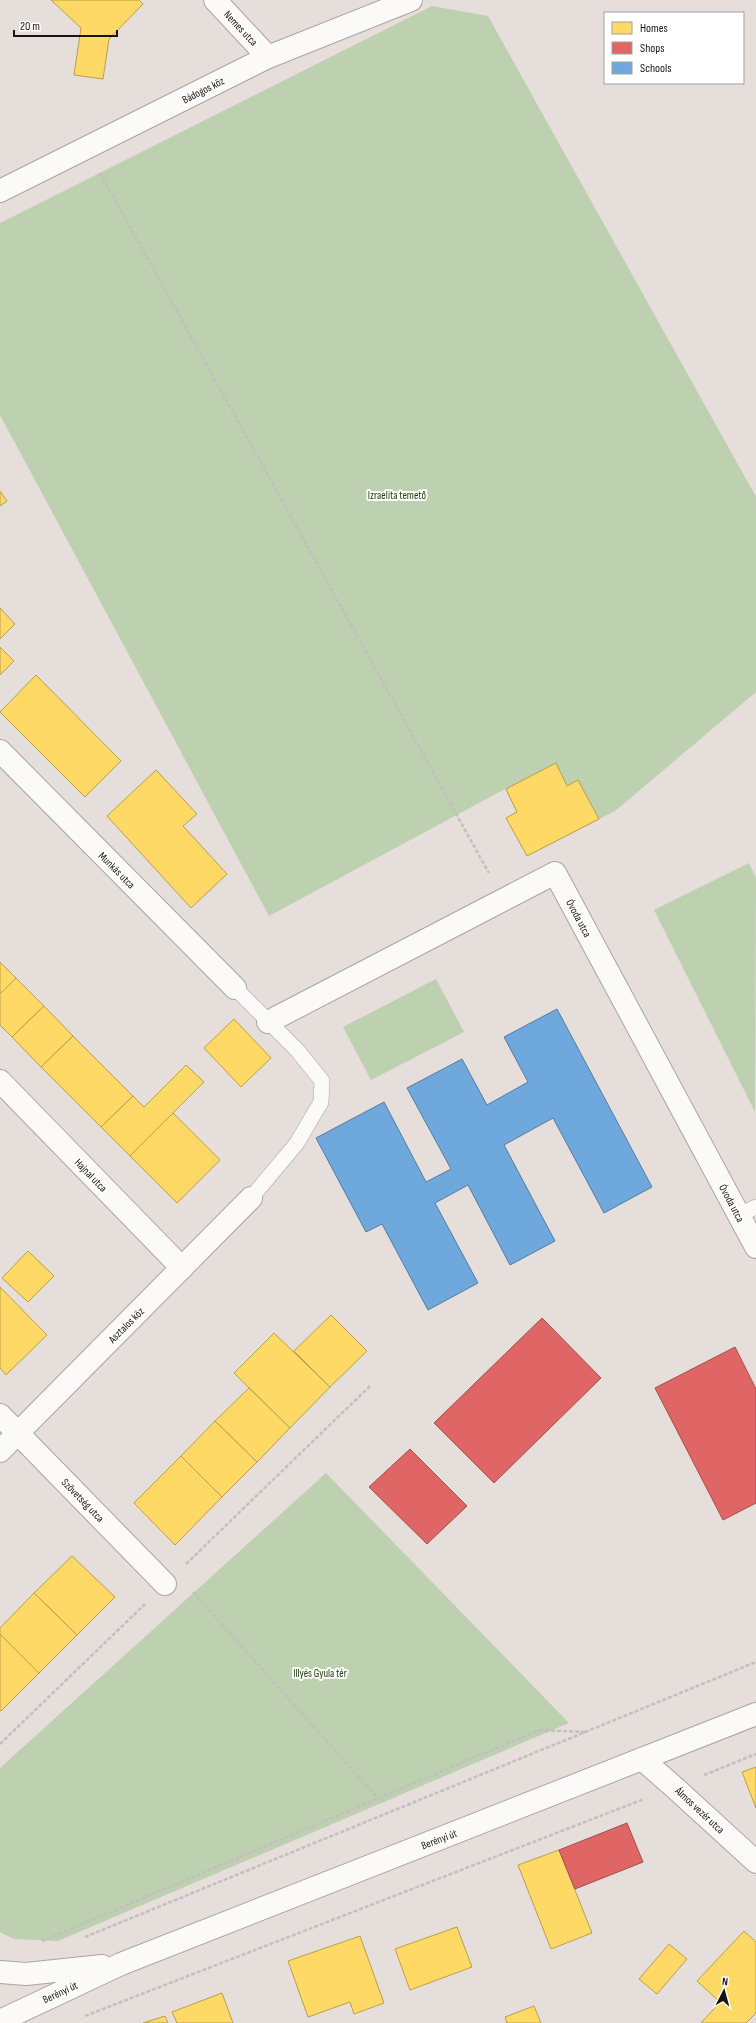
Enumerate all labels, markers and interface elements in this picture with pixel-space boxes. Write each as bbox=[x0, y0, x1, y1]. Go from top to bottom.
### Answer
street label: Nemes utca bbox=[221, 8, 260, 49]
scale bar bbox=[14, 12, 117, 38]
legend bbox=[604, 12, 744, 84]
text: 20 m bbox=[20, 19, 40, 34]
text: Homes bbox=[640, 21, 668, 36]
text: Shops bbox=[640, 41, 665, 56]
text: Schools bbox=[640, 61, 672, 76]
street label: Bádogos köz bbox=[180, 74, 226, 107]
park label: Izraelita temető bbox=[368, 489, 427, 502]
street label: Munkás utca bbox=[96, 849, 138, 891]
street label: Óvoda utca bbox=[563, 897, 594, 939]
street label: Hajnal utca bbox=[72, 1156, 110, 1195]
street label: Óvoda utca bbox=[716, 1182, 747, 1224]
street label: Asztalos köz bbox=[105, 1305, 147, 1346]
street label: Szövetség utca bbox=[59, 1476, 107, 1525]
park label: Illyés Gyula tér bbox=[293, 1667, 347, 1680]
street label: Álmos vezér utca bbox=[672, 1784, 727, 1836]
street label: Berényi út bbox=[419, 1826, 460, 1852]
north arrow bbox=[704, 1971, 744, 2011]
text: N bbox=[721, 1975, 729, 1988]
street label: Berényi út bbox=[41, 1978, 80, 2006]

